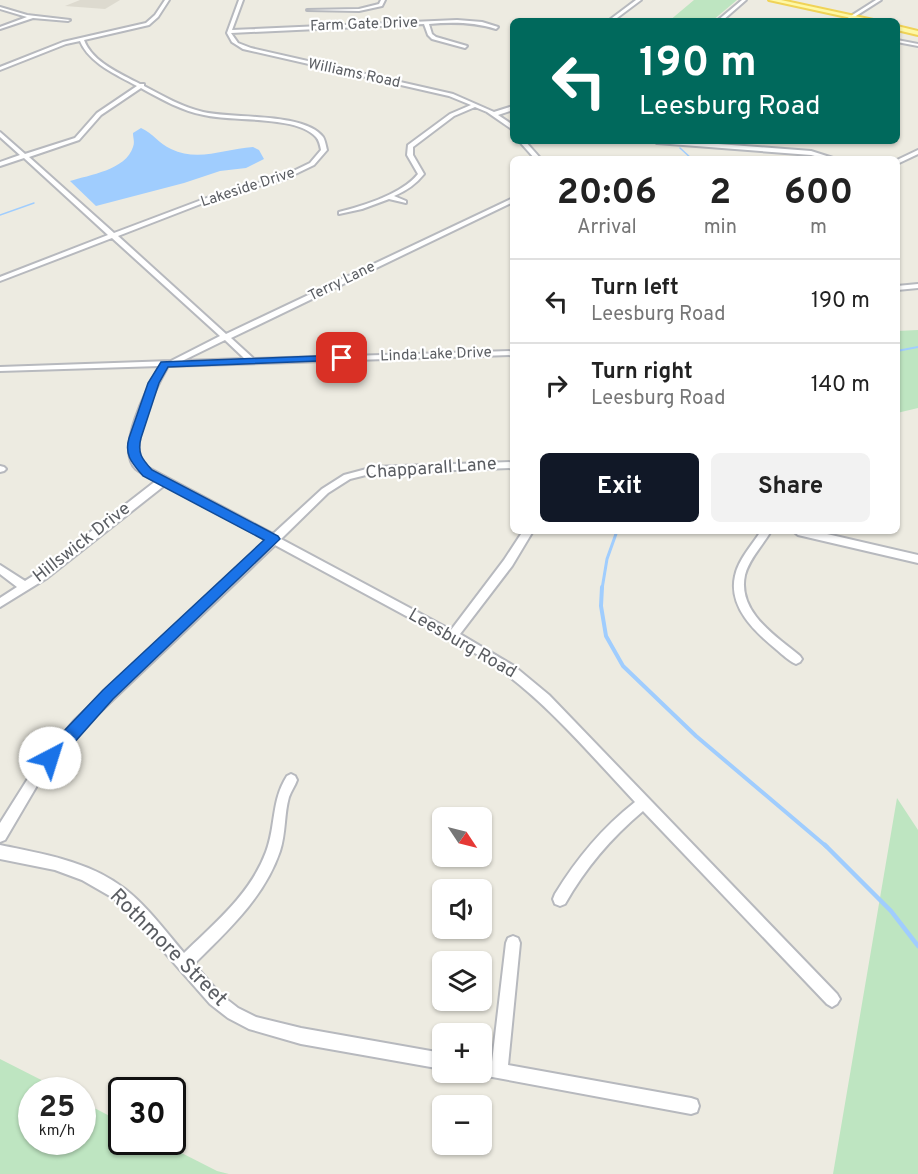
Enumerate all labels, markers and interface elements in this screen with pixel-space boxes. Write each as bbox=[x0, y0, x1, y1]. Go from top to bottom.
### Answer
street label: Farm Gate Drive bbox=[310, 14, 418, 36]
text: 190 m bbox=[639, 38, 757, 91]
icon: left bbox=[540, 42, 618, 120]
street label: Williams Road bbox=[306, 55, 402, 93]
text: Leesburg Road bbox=[639, 90, 820, 124]
street label: Lakeside Drive bbox=[198, 164, 298, 212]
text: 20:06 bbox=[557, 171, 657, 217]
text: 2 bbox=[709, 171, 731, 217]
text: 600 bbox=[784, 171, 853, 217]
text: Arrival bbox=[577, 215, 637, 241]
text: min bbox=[704, 215, 737, 241]
text: m bbox=[810, 215, 827, 241]
street label: Terry Lane bbox=[305, 258, 379, 306]
text: Turn left bbox=[591, 275, 679, 302]
icon: left bbox=[540, 285, 573, 318]
text: 190 m bbox=[811, 288, 870, 315]
text: Leesburg Road bbox=[591, 302, 725, 328]
pin bbox=[316, 332, 367, 383]
icon: arrive bbox=[325, 341, 358, 374]
street label: Linda Lake Drive bbox=[380, 344, 492, 366]
text: Turn right bbox=[591, 359, 693, 386]
icon: right bbox=[540, 369, 573, 402]
text: 140 m bbox=[811, 372, 870, 399]
text: Leesburg Road bbox=[591, 386, 725, 412]
street label: Chapparall Lane bbox=[365, 453, 497, 485]
button: Exit bbox=[540, 453, 699, 522]
button: Share bbox=[711, 453, 870, 522]
street label: Hillswick Drive bbox=[29, 498, 135, 588]
street label: Leesburg Road bbox=[404, 604, 520, 684]
position arrow bbox=[18, 726, 82, 790]
north arrow bbox=[432, 807, 492, 867]
map controls bbox=[432, 807, 492, 1155]
button: sound bbox=[432, 879, 492, 939]
street label: Rothmore Street bbox=[103, 883, 233, 1013]
button: layers bbox=[432, 951, 492, 1011]
button: + bbox=[432, 1023, 492, 1083]
speed limit sign: 30 bbox=[108, 1077, 186, 1155]
text: 25 bbox=[39, 1090, 75, 1127]
button: − bbox=[432, 1095, 492, 1155]
text: km/h bbox=[39, 1122, 75, 1141]

